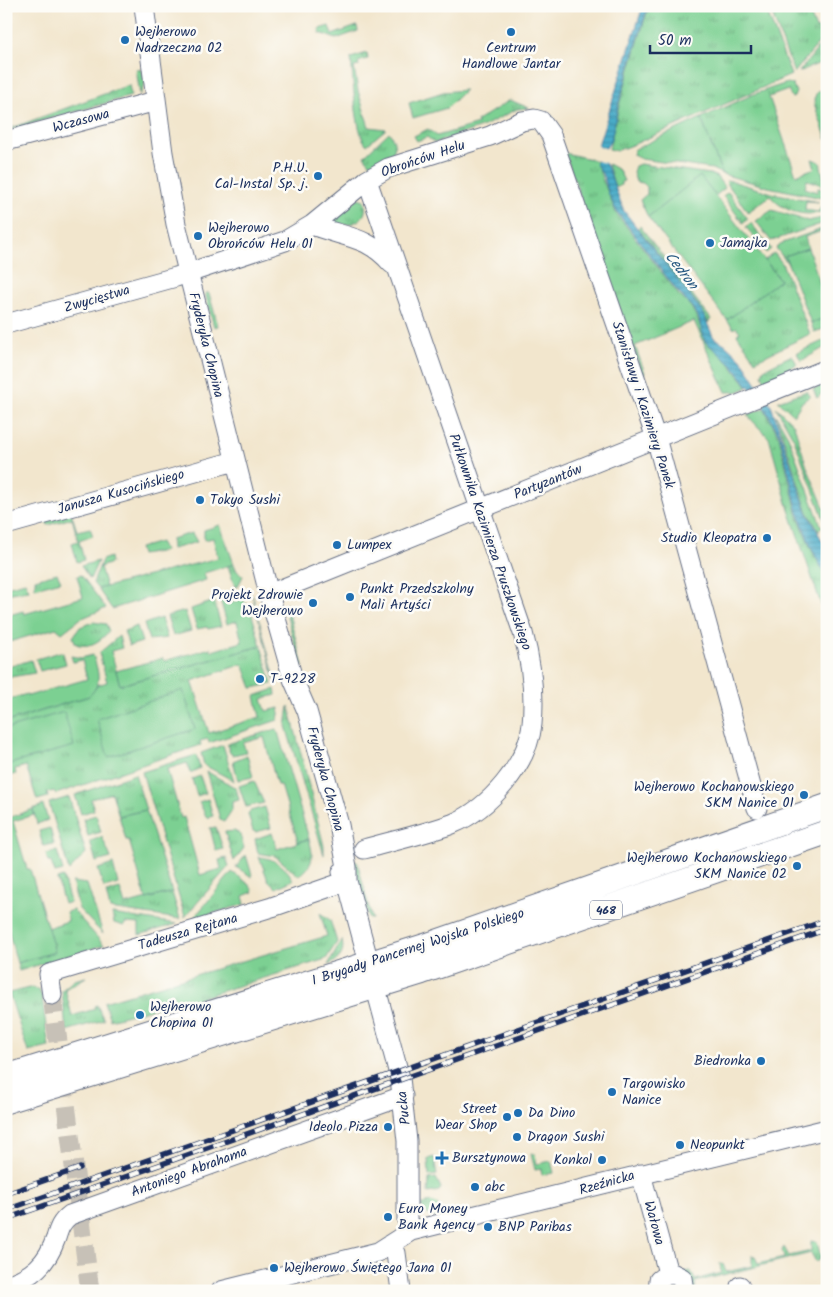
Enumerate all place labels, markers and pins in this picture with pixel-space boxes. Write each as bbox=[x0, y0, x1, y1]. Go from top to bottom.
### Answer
place label: Wejherowo Nadrzeczna 02 bbox=[135, 21, 222, 59]
marker: Centrum Handlowe Jantar bbox=[505, 26, 517, 38]
marker: Wejherowo Nadrzeczna 02 bbox=[119, 34, 131, 46]
place label: Centrum Handlowe Jantar bbox=[462, 37, 562, 75]
place label: P.H.U. Cal-Instal Sp. j. bbox=[214, 157, 308, 195]
marker: P.H.U. Cal-Instal Sp. j. bbox=[312, 170, 324, 182]
place label: Wejherowo Obrońców Helu 01 bbox=[208, 217, 313, 255]
marker: Wejherowo Obrońców Helu 01 bbox=[192, 230, 204, 242]
place label: Jamajka bbox=[720, 232, 768, 254]
marker: Jamajka bbox=[704, 237, 716, 249]
place label: Tokyo Sushi bbox=[210, 489, 281, 511]
marker: Tokyo Sushi bbox=[194, 494, 206, 506]
place label: Studio Kleopatra bbox=[661, 527, 757, 549]
marker: Studio Kleopatra bbox=[761, 532, 773, 544]
place label: Lumpex bbox=[347, 534, 393, 556]
marker: Lumpex bbox=[331, 539, 343, 551]
place label: Punkt Przedszkolny Mali Artyści bbox=[360, 578, 474, 616]
place label: Projekt Zdrowie Wejherowo bbox=[211, 584, 304, 622]
marker: Punkt Przedszkolny Mali Artyści bbox=[344, 591, 356, 603]
marker: Projekt Zdrowie Wejherowo bbox=[307, 597, 319, 609]
place label: T-9228 bbox=[270, 668, 316, 690]
marker: T-9228 bbox=[254, 673, 266, 685]
place label: Wejherowo Kochanowskiego SKM Nanice 01 bbox=[634, 776, 794, 814]
marker: Wejherowo Kochanowskiego SKM Nanice 01 bbox=[798, 789, 810, 801]
place label: Wejherowo Kochanowskiego SKM Nanice 02 bbox=[627, 847, 787, 885]
marker: Wejherowo Kochanowskiego SKM Nanice 02 bbox=[791, 860, 803, 872]
place label: Wejherowo Chopina 01 bbox=[150, 996, 213, 1034]
marker: Wejherowo Chopina 01 bbox=[134, 1009, 146, 1021]
place label: Biedronka bbox=[694, 1050, 751, 1072]
marker: Biedronka bbox=[755, 1055, 767, 1067]
place label: Targowisko Nanice bbox=[622, 1073, 685, 1111]
marker: Targowisko Nanice bbox=[606, 1086, 618, 1098]
place label: Street Wear Shop bbox=[435, 1098, 498, 1136]
place label: Da Dino bbox=[528, 1102, 575, 1124]
marker: Da Dino bbox=[512, 1107, 524, 1119]
marker: Street Wear Shop bbox=[501, 1111, 513, 1123]
place label: Ideolo Pizza bbox=[309, 1116, 378, 1138]
marker: Ideolo Pizza bbox=[382, 1121, 394, 1133]
place label: Dragon Sushi bbox=[527, 1126, 605, 1148]
marker: Dragon Sushi bbox=[511, 1131, 523, 1143]
place label: Neopunkt bbox=[690, 1134, 746, 1156]
marker: Neopunkt bbox=[674, 1139, 686, 1151]
place label: Bursztynowa bbox=[452, 1147, 526, 1169]
place label: Konkol bbox=[554, 1149, 593, 1171]
marker: Bursztynowa bbox=[436, 1152, 448, 1164]
marker: Konkol bbox=[596, 1154, 608, 1166]
place label: abc bbox=[485, 1176, 505, 1198]
marker: abc bbox=[469, 1181, 481, 1193]
place label: Euro Money Bank Agency bbox=[398, 1198, 475, 1236]
marker: Euro Money Bank Agency bbox=[382, 1211, 394, 1223]
place label: BNP Paribas bbox=[498, 1216, 572, 1238]
marker: BNP Paribas bbox=[482, 1221, 494, 1233]
place label: Wejherowo Świętego Jana 01 bbox=[284, 1257, 452, 1279]
marker: Wejherowo Świętego Jana 01 bbox=[268, 1262, 280, 1274]

